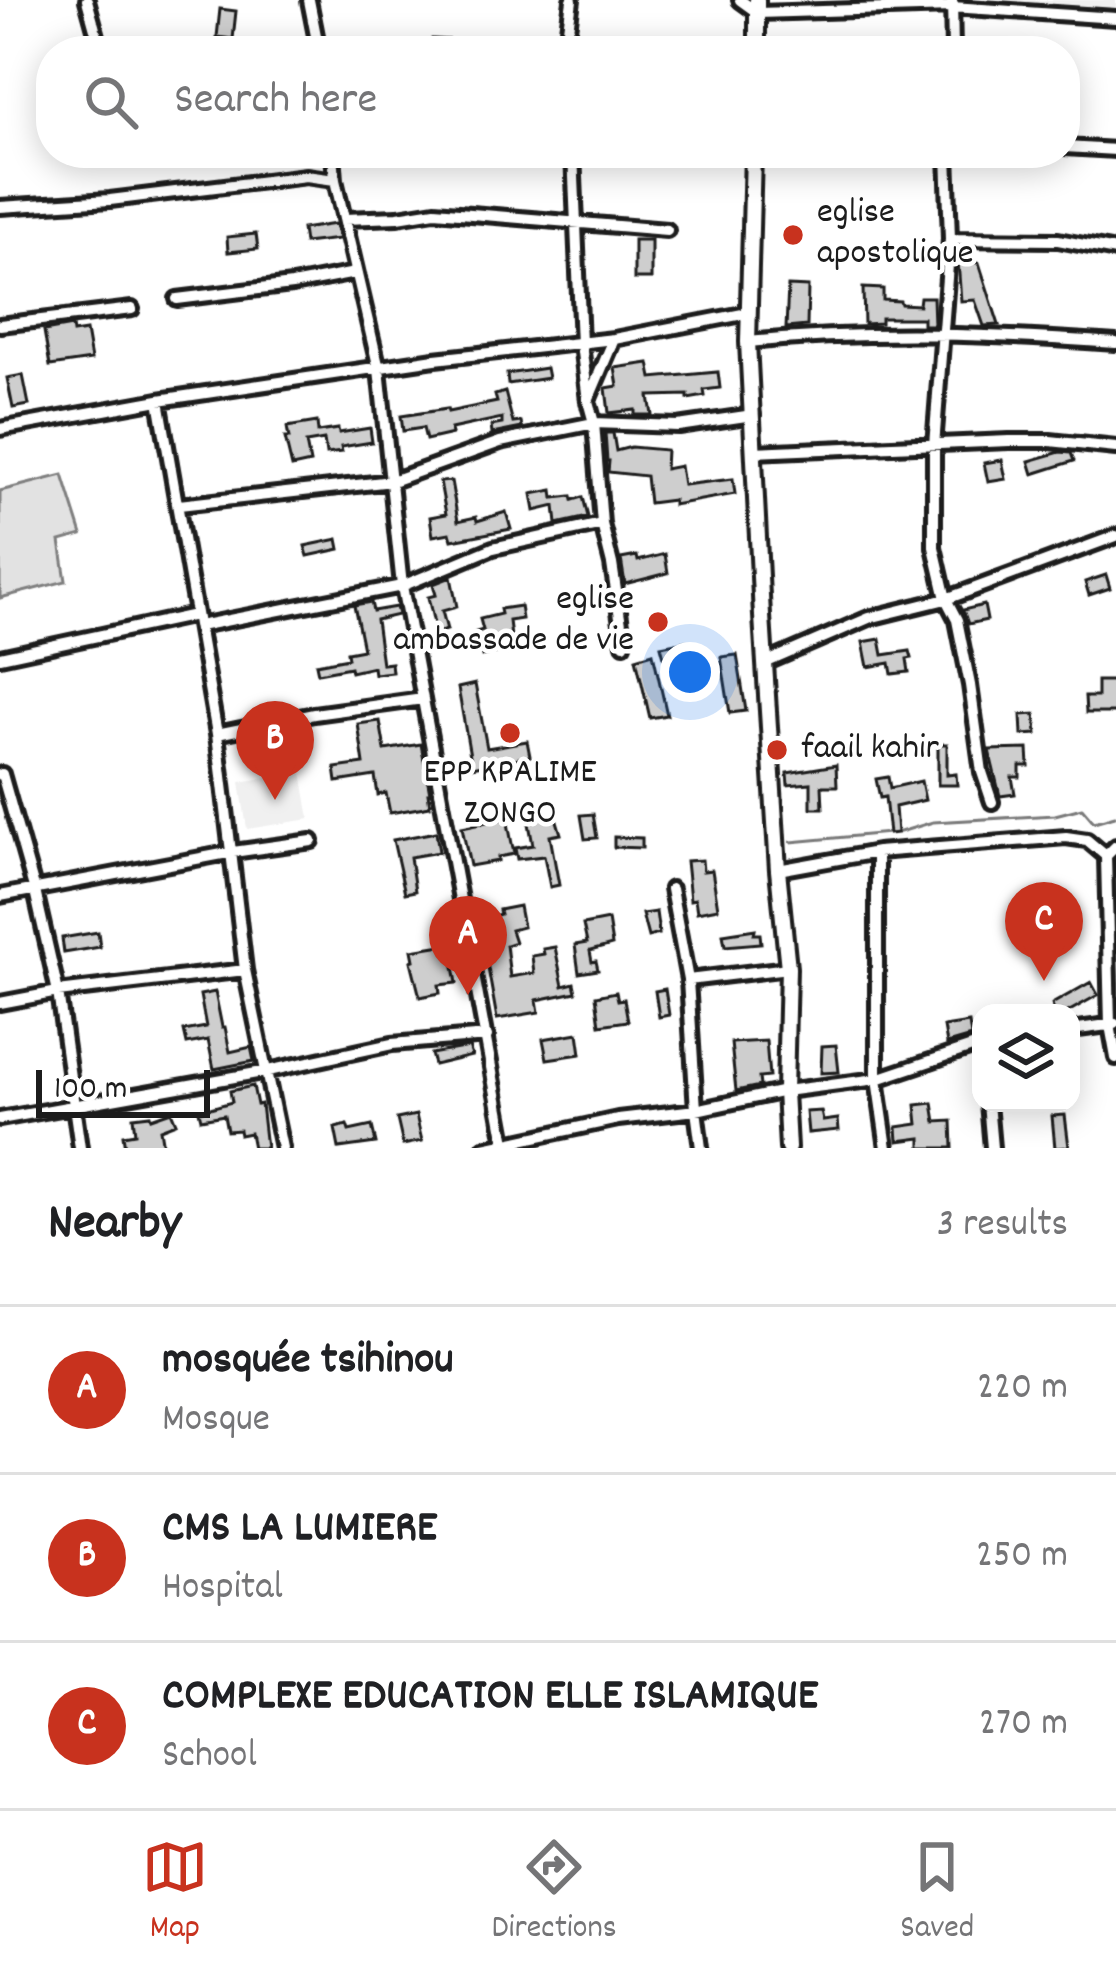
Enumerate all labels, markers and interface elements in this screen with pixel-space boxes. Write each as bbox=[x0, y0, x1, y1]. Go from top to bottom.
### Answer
search box bbox=[36, 36, 1080, 168]
icon: search bbox=[78, 69, 144, 135]
text: Search here bbox=[174, 70, 377, 134]
place label: eglise apostolique bbox=[817, 188, 974, 281]
marker: eglise apostolique bbox=[780, 222, 806, 248]
place label: eglise ambassade de vie bbox=[393, 575, 634, 668]
marker: eglise ambassade de vie bbox=[645, 609, 671, 635]
your location bbox=[660, 642, 720, 702]
pin: B bbox=[236, 701, 314, 800]
marker: EPP KPALIME ZONGO bbox=[497, 720, 523, 746]
place label: faail kahir bbox=[801, 724, 940, 776]
marker: faail kahir bbox=[764, 737, 790, 763]
place label: EPP KPALIME ZONGO bbox=[423, 748, 597, 841]
pin: C bbox=[1005, 882, 1083, 981]
pin: A bbox=[429, 896, 507, 995]
map controls bbox=[972, 1004, 1080, 1112]
button: layers bbox=[972, 1004, 1080, 1112]
scale bar bbox=[36, 1064, 210, 1117]
text: 100 m bbox=[54, 1067, 127, 1114]
text: Nearby bbox=[48, 1190, 181, 1262]
text: 3 results bbox=[937, 1199, 1068, 1254]
text: mosquée tsihinou bbox=[162, 1330, 454, 1394]
text: A bbox=[76, 1362, 98, 1417]
text: 220 m bbox=[977, 1362, 1068, 1417]
text: Mosque bbox=[162, 1394, 270, 1449]
text: CMS LA LUMIERE bbox=[162, 1498, 437, 1562]
text: B bbox=[78, 1530, 96, 1585]
text: 250 m bbox=[976, 1530, 1068, 1585]
text: Hospital bbox=[162, 1562, 283, 1617]
text: COMPLEXE EDUCATION ELLE ISLAMIQUE bbox=[162, 1666, 818, 1730]
text: C bbox=[77, 1698, 97, 1753]
text: 270 m bbox=[979, 1698, 1068, 1753]
text: School bbox=[162, 1730, 257, 1785]
tab: Map bbox=[142, 1834, 208, 1953]
tab: Directions bbox=[492, 1834, 617, 1953]
tab: Saved bbox=[900, 1834, 974, 1953]

